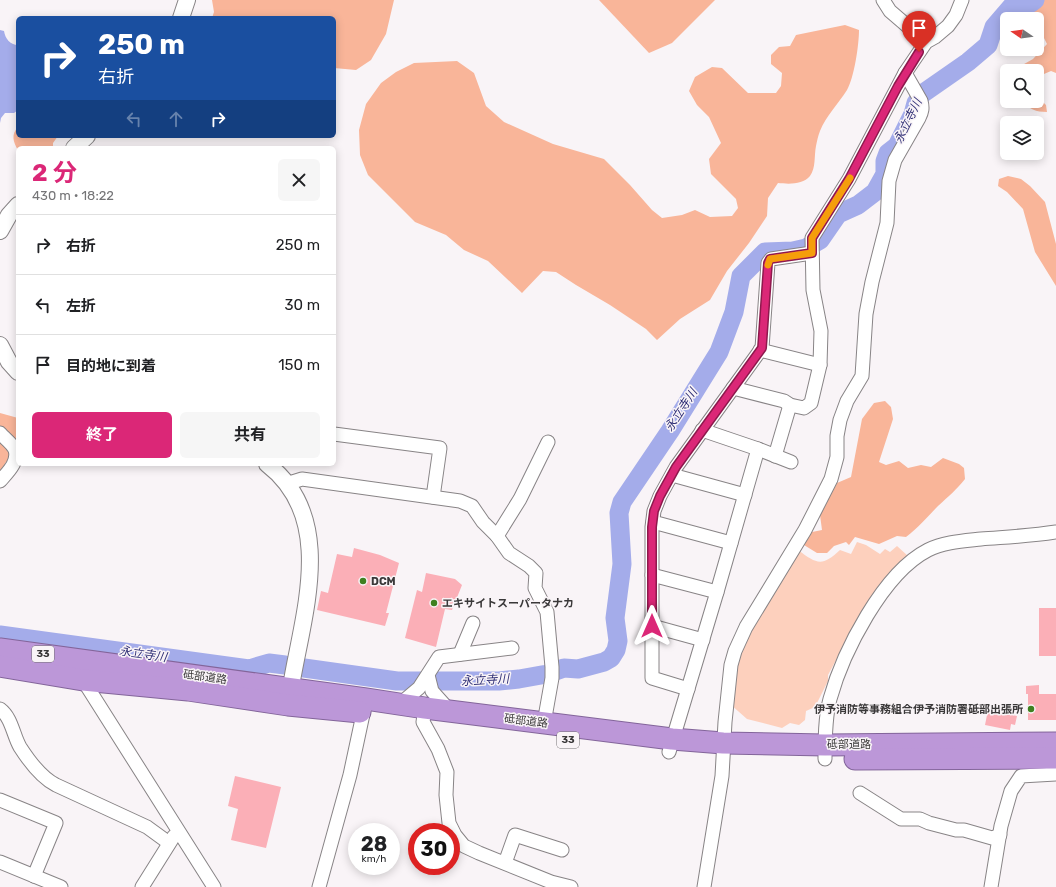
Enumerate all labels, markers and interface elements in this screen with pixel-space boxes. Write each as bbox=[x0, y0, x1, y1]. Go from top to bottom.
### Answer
pin bbox=[902, 11, 936, 52]
north arrow bbox=[1000, 12, 1044, 56]
map controls bbox=[1000, 12, 1044, 160]
icon: arrive bbox=[908, 17, 930, 39]
text: 250 m bbox=[98, 28, 185, 61]
icon: right bbox=[32, 32, 84, 84]
button: search bbox=[1000, 64, 1044, 108]
text: 右折 bbox=[98, 66, 134, 88]
water label: 永立寺川 bbox=[891, 95, 926, 146]
icon: left bbox=[123, 108, 145, 130]
icon: ahead bbox=[165, 108, 187, 130]
icon: right bbox=[207, 108, 229, 130]
button: layers bbox=[1000, 116, 1044, 160]
text: 2 分 bbox=[32, 159, 77, 187]
button: close bbox=[278, 159, 320, 201]
text: 430 m · 18:22 bbox=[32, 188, 114, 203]
icon: right bbox=[32, 234, 54, 256]
text: 250 m bbox=[276, 236, 320, 254]
text: 右折 bbox=[66, 237, 96, 255]
icon: left bbox=[32, 294, 54, 316]
text: 30 m bbox=[284, 296, 320, 314]
text: 左折 bbox=[66, 297, 96, 315]
icon: arrive bbox=[32, 354, 54, 376]
text: 150 m bbox=[278, 356, 320, 374]
text: 目的地に到着 bbox=[66, 357, 156, 375]
water label: 永立寺川 bbox=[662, 384, 701, 434]
button: 終了 bbox=[32, 412, 172, 458]
button: 共有 bbox=[180, 412, 320, 458]
place label: DCM bbox=[371, 575, 396, 588]
marker: DCM bbox=[358, 576, 368, 586]
place label: エキサイトスーパータナカ bbox=[442, 597, 574, 610]
marker: エキサイトスーパータナカ bbox=[429, 598, 439, 608]
position arrow bbox=[631, 605, 673, 647]
water label: 永立寺川 bbox=[118, 644, 170, 665]
road number: 33 bbox=[32, 646, 54, 662]
street label: 砥部道路 bbox=[182, 668, 228, 686]
water label: 永立寺川 bbox=[461, 672, 511, 688]
place label: 伊予消防等事務組合伊予消防署砥部出張所 bbox=[814, 703, 1023, 716]
marker: 伊予消防等事務組合伊予消防署砥部出張所 bbox=[1026, 704, 1036, 714]
street label: 砥部道路 bbox=[503, 712, 549, 730]
road number: 33 bbox=[557, 732, 579, 748]
street label: 砥部道路 bbox=[827, 738, 871, 751]
speed limit sign: 30 bbox=[408, 823, 460, 875]
text: 28 bbox=[361, 832, 387, 856]
text: km/h bbox=[362, 853, 386, 865]

